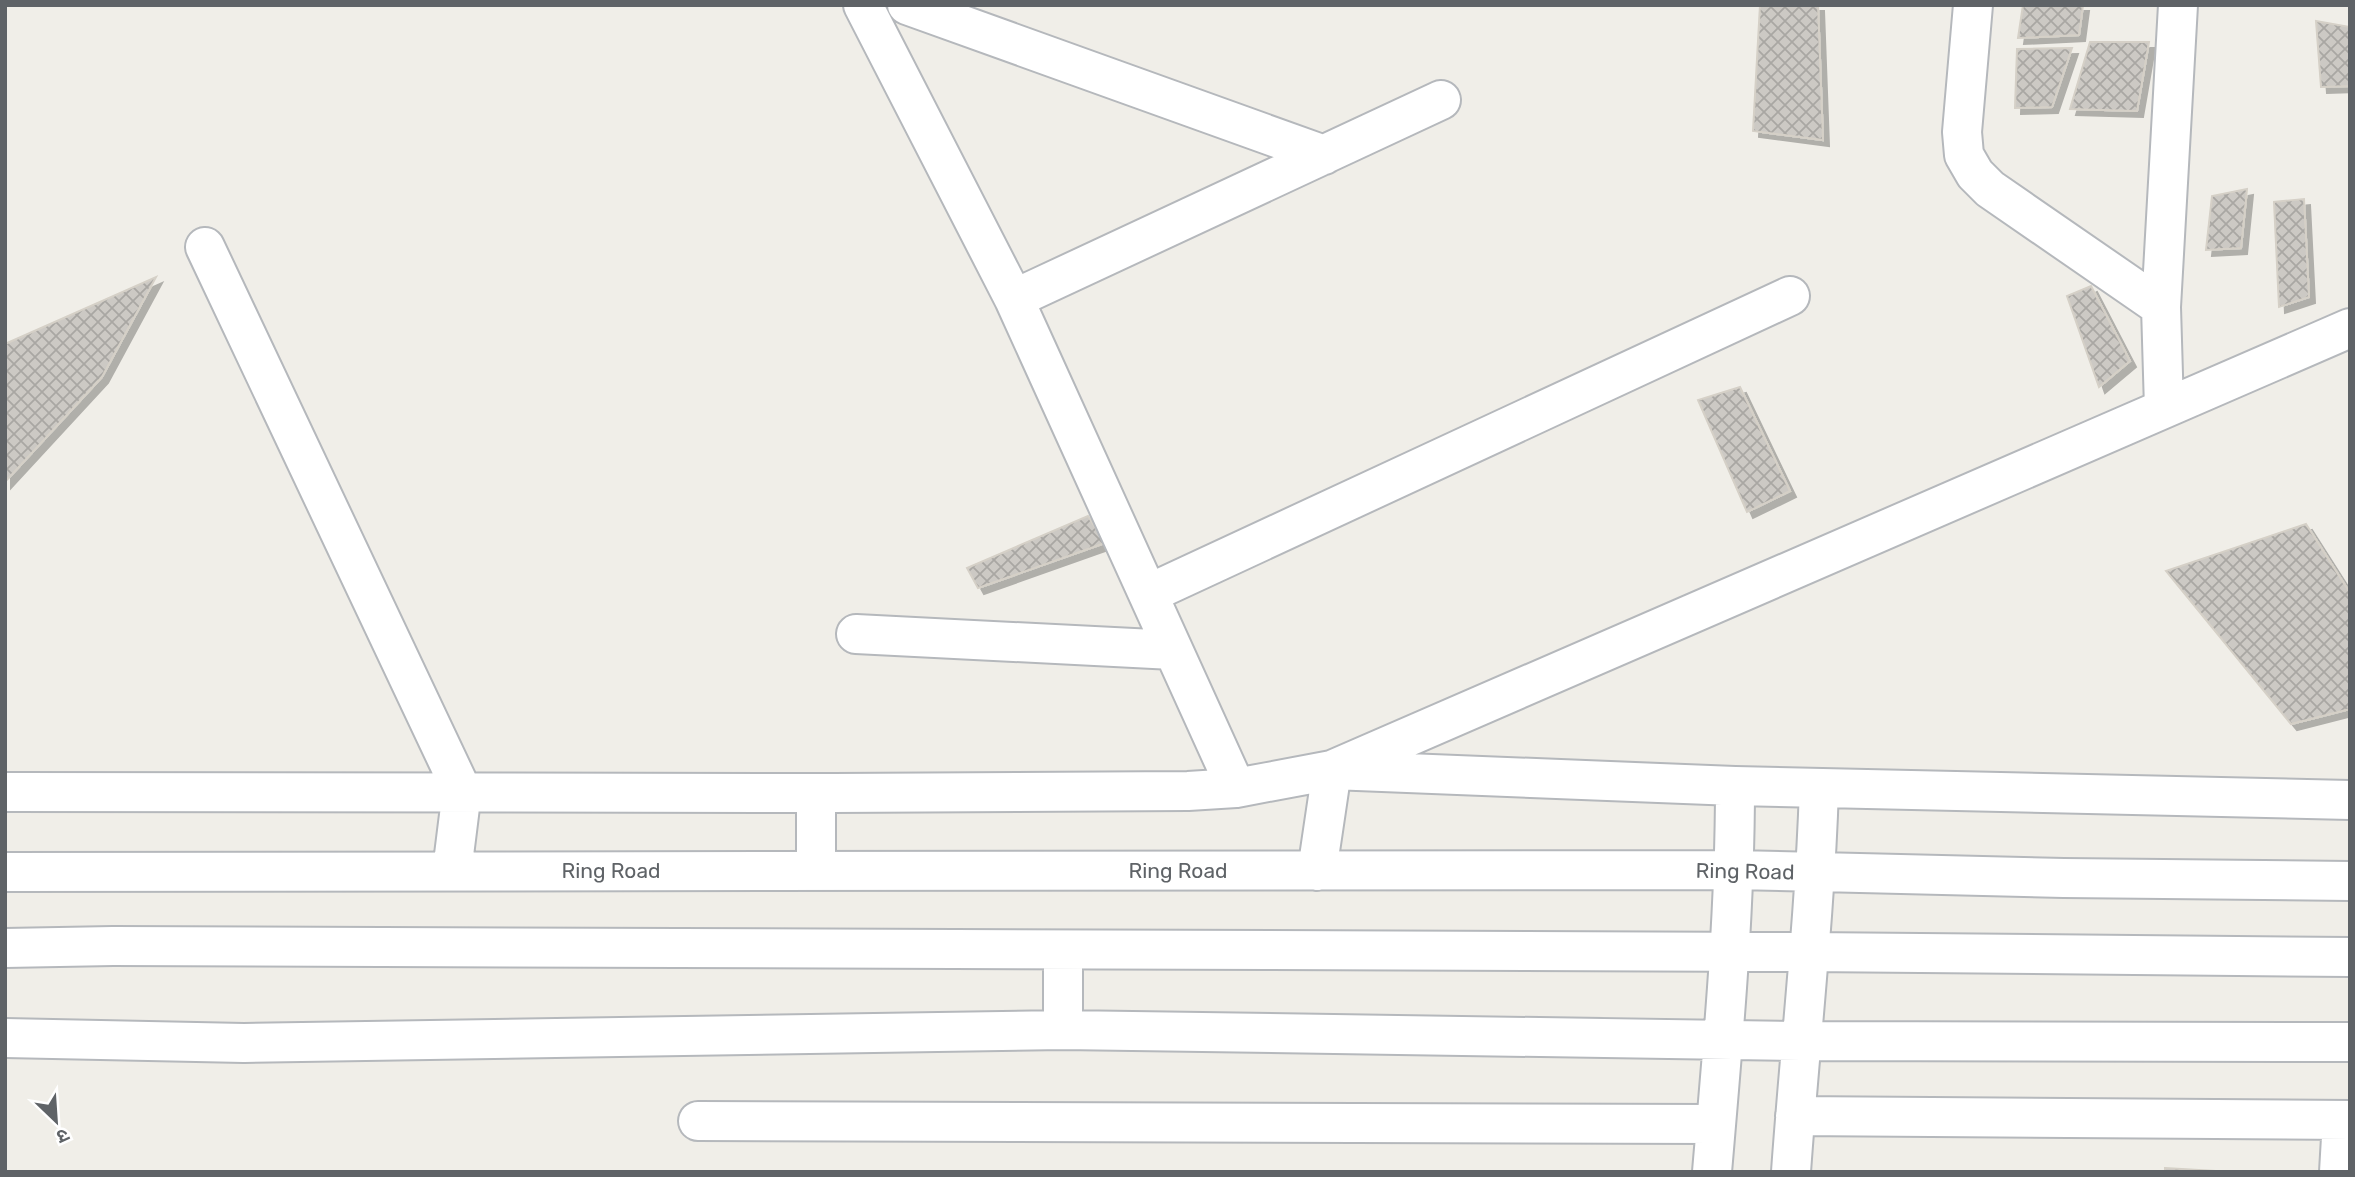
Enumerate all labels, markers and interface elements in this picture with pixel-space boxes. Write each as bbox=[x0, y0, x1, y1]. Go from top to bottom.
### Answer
street label: Ring Road bbox=[561, 858, 661, 883]
street label: Ring Road bbox=[1128, 858, 1228, 883]
street label: Ring Road bbox=[1695, 858, 1795, 884]
north arrow bbox=[21, 1086, 91, 1156]
text: उ bbox=[52, 1123, 73, 1149]

